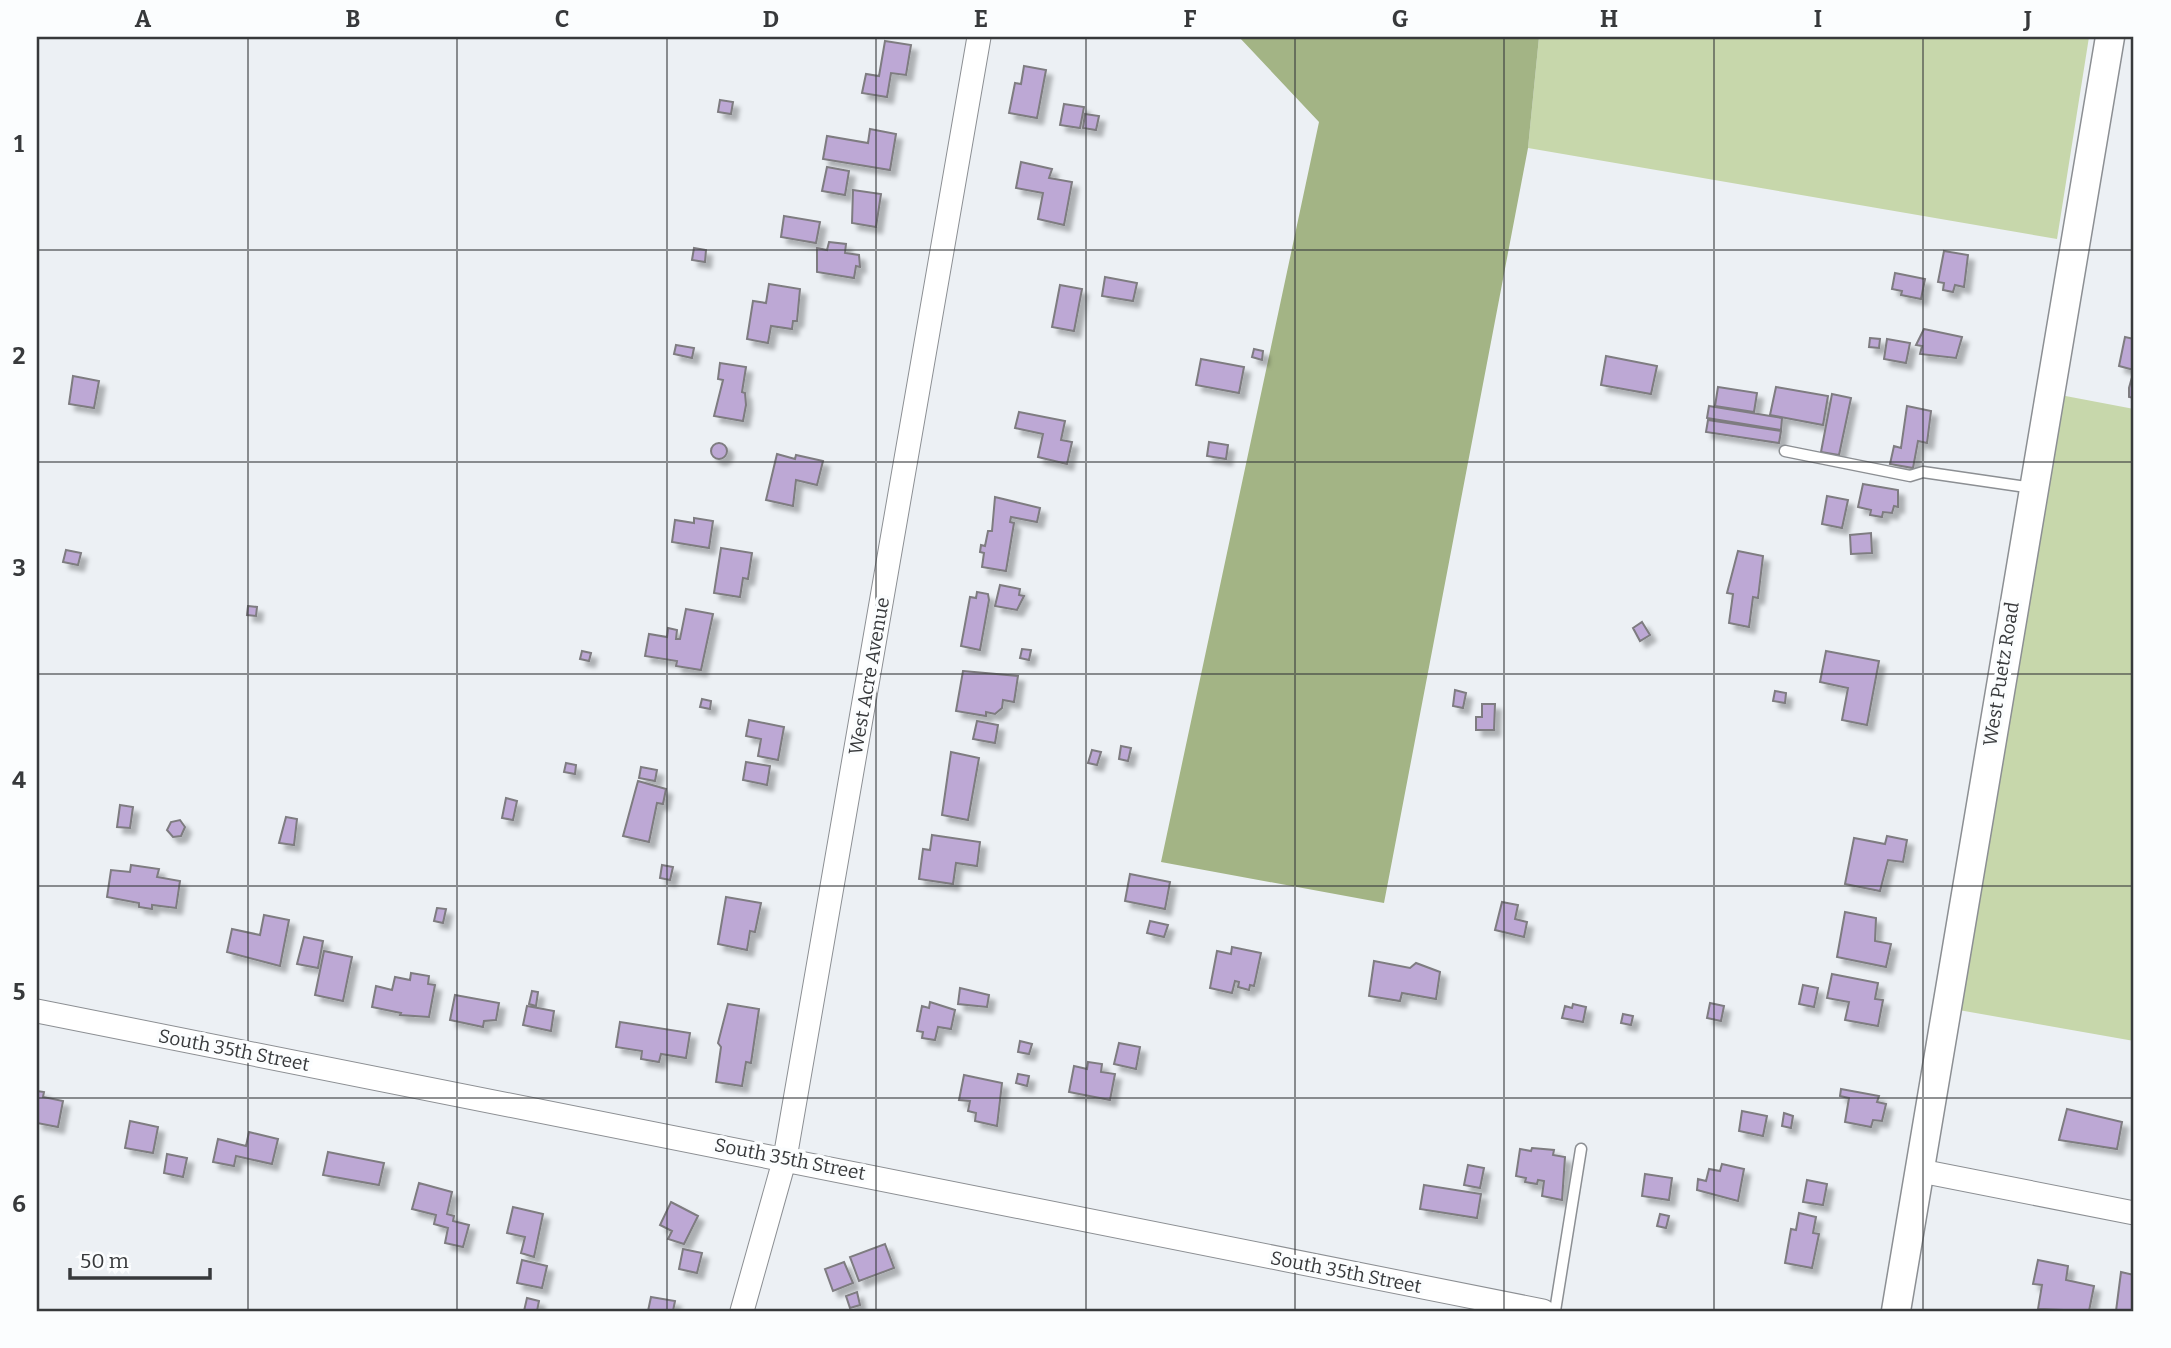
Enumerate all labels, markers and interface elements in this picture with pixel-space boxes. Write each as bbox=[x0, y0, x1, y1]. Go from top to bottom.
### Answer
text: A bbox=[135, 5, 152, 33]
text: B bbox=[346, 5, 360, 33]
text: C bbox=[555, 5, 569, 33]
text: D bbox=[763, 5, 779, 33]
text: E bbox=[974, 5, 988, 33]
text: F bbox=[1184, 5, 1197, 33]
text: G bbox=[1392, 5, 1409, 33]
text: H bbox=[1600, 5, 1618, 33]
text: I bbox=[1814, 5, 1822, 33]
text: J bbox=[2022, 5, 2032, 33]
text: 1 bbox=[14, 130, 24, 158]
text: 2 bbox=[13, 342, 26, 370]
text: 3 bbox=[12, 554, 26, 582]
street label: West Acre Avenue bbox=[844, 595, 894, 757]
street label: West Puetz Road bbox=[1978, 600, 2024, 748]
text: 4 bbox=[12, 766, 26, 794]
text: 5 bbox=[13, 978, 25, 1006]
street label: South 35th Street bbox=[157, 1024, 311, 1076]
street label: South 35th Street bbox=[713, 1133, 867, 1185]
text: 6 bbox=[12, 1190, 26, 1218]
scale bar bbox=[70, 1236, 210, 1280]
street label: South 35th Street bbox=[1269, 1246, 1423, 1298]
text: 50 m bbox=[80, 1248, 129, 1274]

